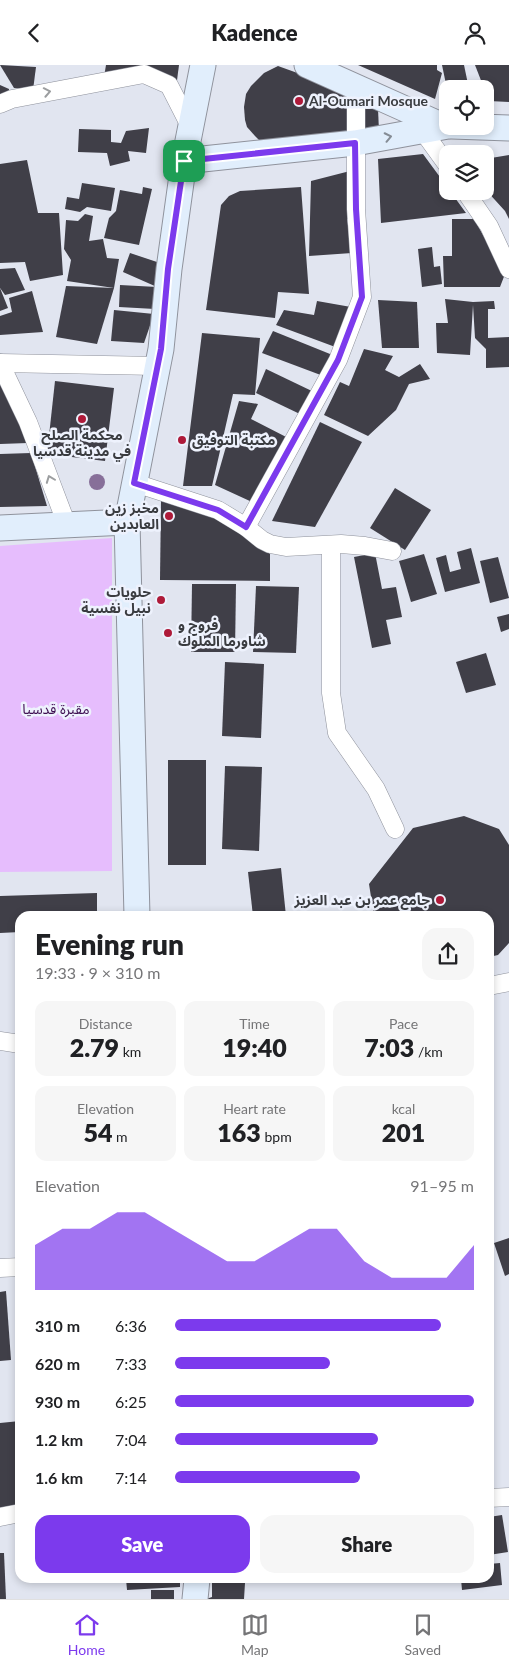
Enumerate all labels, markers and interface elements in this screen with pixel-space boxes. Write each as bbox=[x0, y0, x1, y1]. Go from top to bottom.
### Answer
icon: back bbox=[20, 19, 48, 47]
text: Kadence bbox=[211, 19, 298, 46]
icon: person bbox=[461, 19, 489, 47]
map controls bbox=[439, 80, 494, 200]
button: locate bbox=[439, 80, 494, 135]
one-way arrow bbox=[43, 88, 51, 98]
place label: Al-Oumari Mosque bbox=[308, 92, 429, 109]
marker: Al-Oumari Mosque bbox=[293, 95, 305, 107]
one-way arrow bbox=[384, 132, 393, 142]
pin bbox=[163, 140, 205, 182]
button: layers bbox=[439, 145, 494, 200]
icon: arrive bbox=[170, 147, 198, 175]
marker: محكمة الصلح في مدينة قدسيا bbox=[76, 413, 88, 425]
place label: محكمة الصلح في مدينة قدسيا bbox=[33, 426, 131, 462]
place label: مكتبة التوفيق bbox=[192, 431, 275, 449]
marker: مكتبة التوفيق bbox=[176, 434, 188, 446]
one-way arrow bbox=[45, 475, 56, 484]
place label: مخبز زين العابدين bbox=[105, 499, 159, 532]
marker: مخبز زين العابدين bbox=[163, 510, 175, 522]
place label: حلويات نبيل نفسية bbox=[81, 583, 151, 616]
marker: حلويات نبيل نفسية bbox=[155, 594, 167, 606]
place label: فروج و شاورما الملوك bbox=[178, 616, 266, 650]
marker: فروج و شاورما الملوك bbox=[162, 627, 174, 639]
park label: مقبرة قدسيا bbox=[22, 700, 90, 718]
place label: جامع عمر بن عبد العزيز bbox=[293, 891, 430, 910]
marker: جامع عمر بن عبد العزيز bbox=[434, 894, 446, 906]
text: Evening run bbox=[35, 927, 184, 961]
button: share bbox=[422, 928, 474, 980]
text: 19:33 · 9 × 310 m bbox=[35, 963, 160, 982]
text: Distance bbox=[79, 1015, 132, 1032]
text: Time bbox=[239, 1015, 270, 1032]
text: Pace bbox=[389, 1015, 418, 1032]
text: 2.79 bbox=[70, 1032, 119, 1062]
text: 19:40 bbox=[222, 1032, 287, 1062]
text: 7:03 bbox=[364, 1032, 414, 1062]
text: km bbox=[119, 1043, 141, 1060]
text: /km bbox=[414, 1043, 443, 1060]
text: Elevation bbox=[77, 1100, 134, 1117]
text: Heart rate bbox=[223, 1100, 286, 1117]
text: kcal bbox=[392, 1100, 415, 1117]
text: 54 bbox=[83, 1117, 112, 1147]
text: 163 bbox=[217, 1117, 261, 1147]
text: 201 bbox=[382, 1117, 425, 1147]
text: m bbox=[112, 1128, 128, 1145]
text: bpm bbox=[261, 1128, 292, 1145]
text: Elevation bbox=[35, 1176, 100, 1195]
text: 91–95 m bbox=[410, 1176, 474, 1195]
text: 310 m bbox=[35, 1316, 80, 1335]
text: 6:36 bbox=[115, 1316, 147, 1335]
text: 620 m bbox=[35, 1354, 80, 1373]
text: 7:33 bbox=[115, 1354, 147, 1373]
text: 930 m bbox=[35, 1392, 80, 1411]
text: 6:25 bbox=[115, 1392, 147, 1411]
text: 1.2 km bbox=[35, 1430, 83, 1449]
text: 7:04 bbox=[115, 1430, 147, 1449]
text: 1.6 km bbox=[35, 1468, 83, 1487]
text: 7:14 bbox=[115, 1468, 147, 1487]
button: Save bbox=[35, 1515, 250, 1573]
button: Share bbox=[260, 1515, 474, 1573]
tab: Home bbox=[68, 1611, 105, 1658]
tab: Map bbox=[241, 1611, 269, 1658]
tab: Saved bbox=[405, 1611, 441, 1658]

